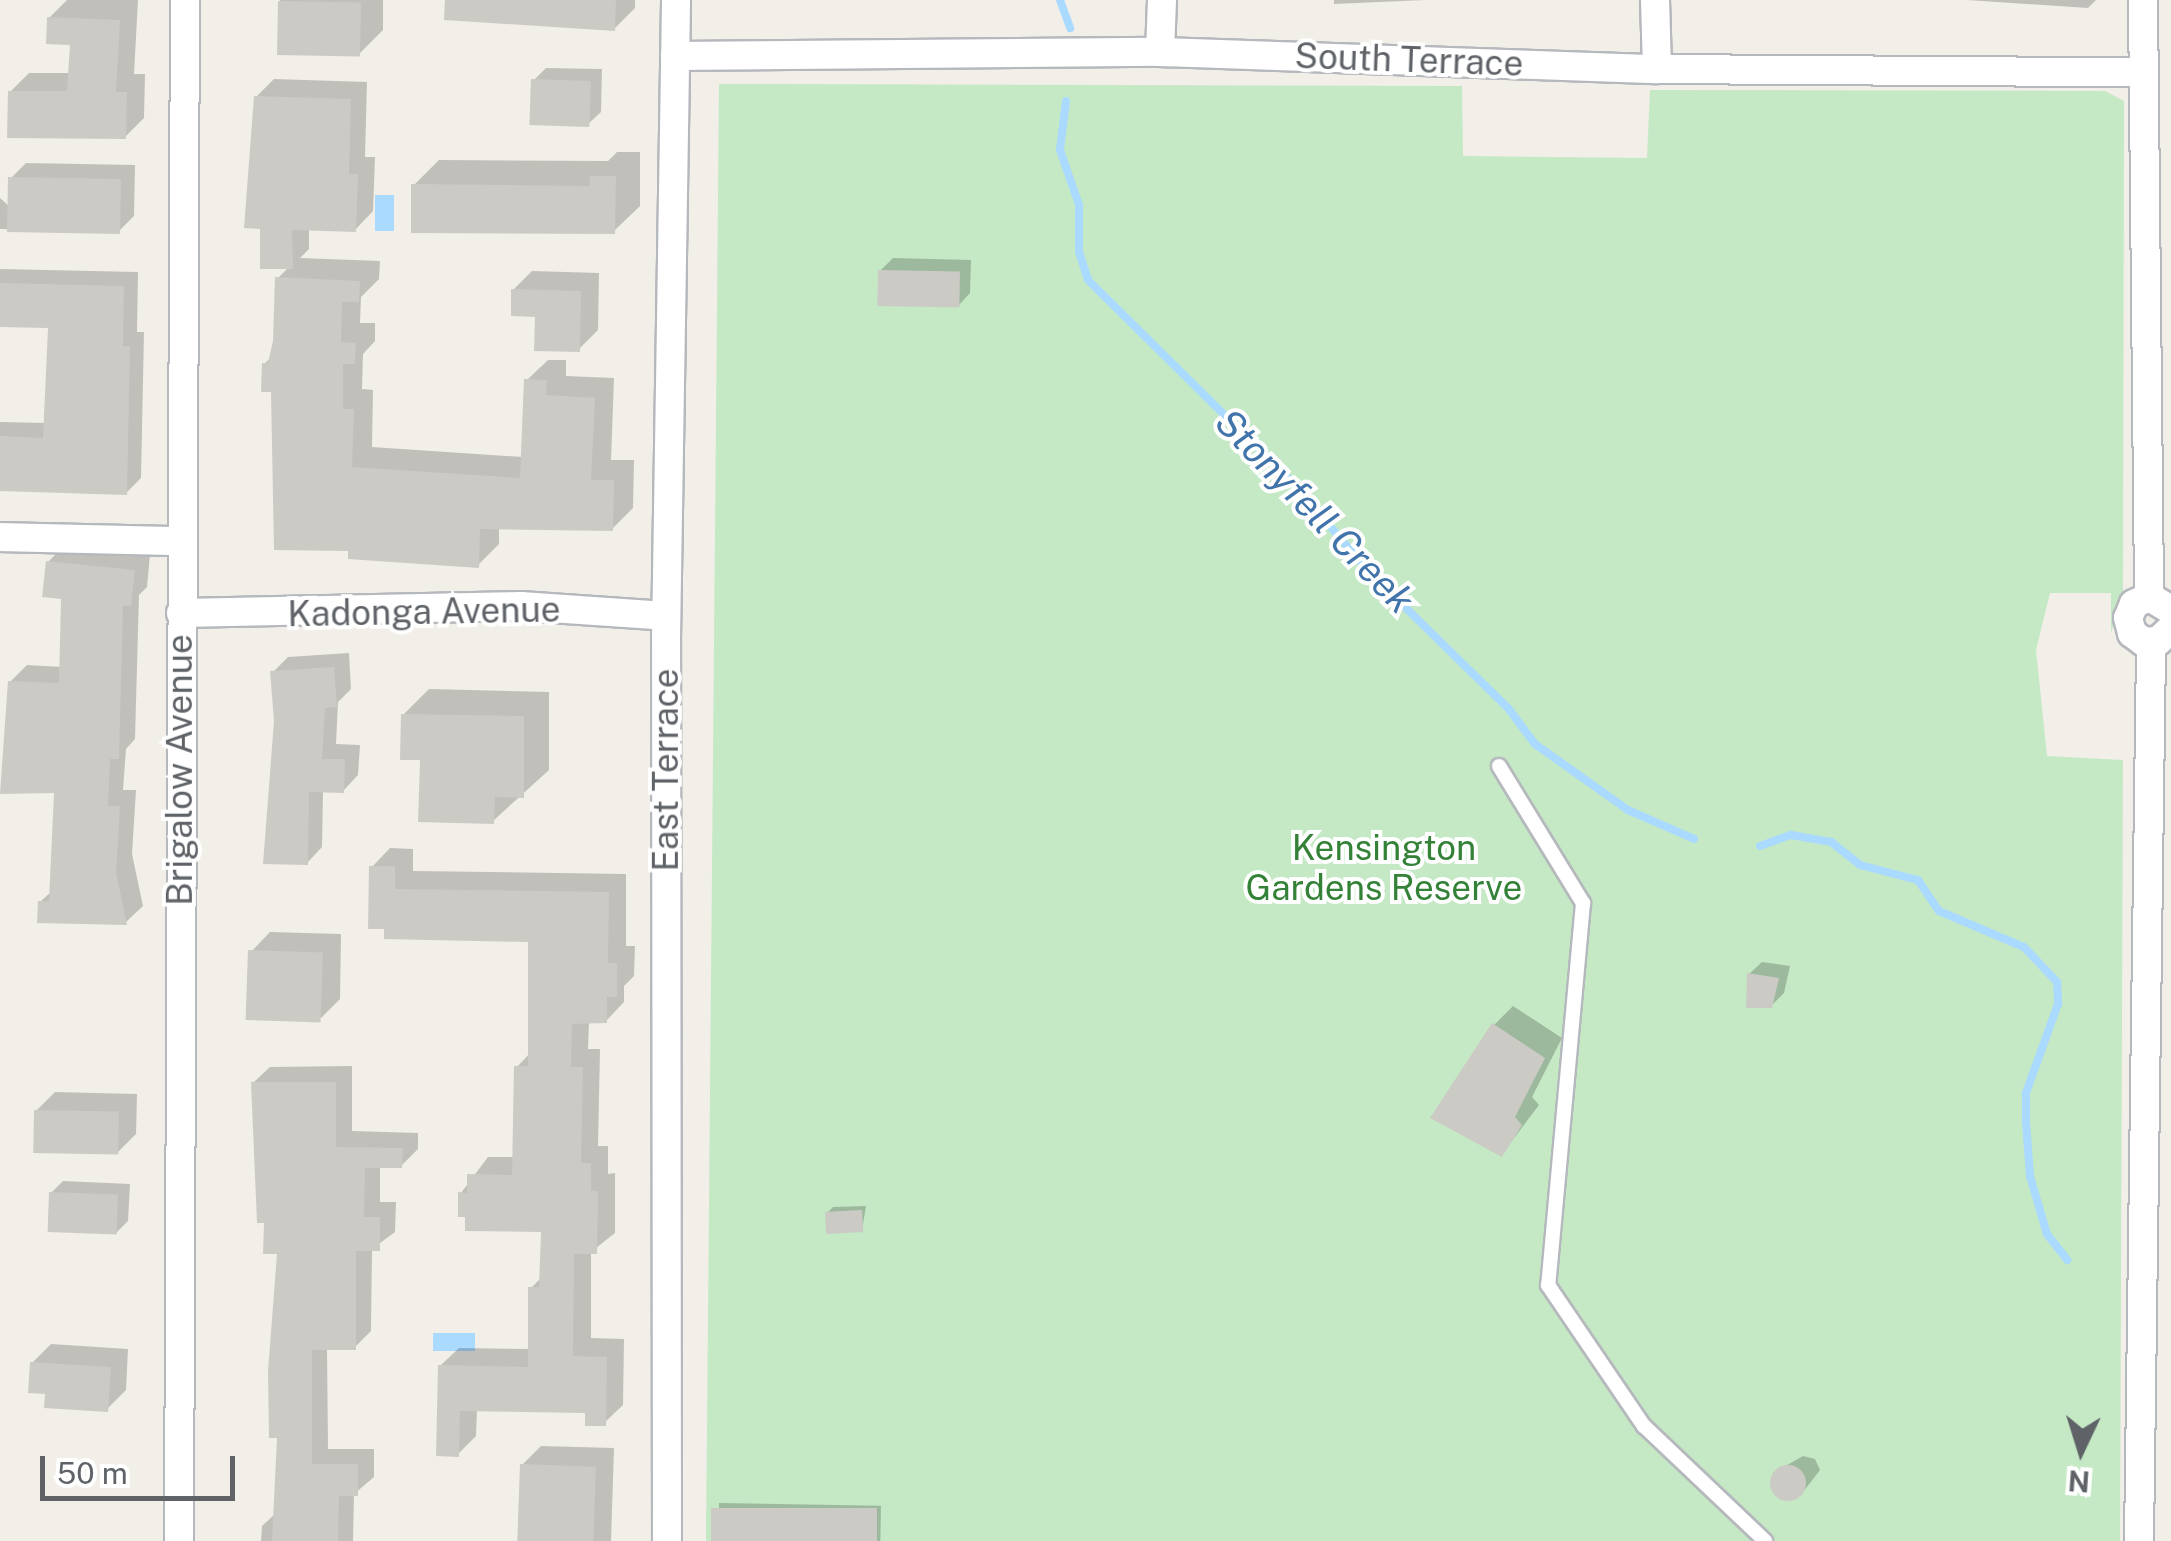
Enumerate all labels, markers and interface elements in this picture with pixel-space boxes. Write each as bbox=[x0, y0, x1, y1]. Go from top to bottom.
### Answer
street label: South Terrace bbox=[1294, 35, 1524, 85]
water label: Stonyfell Creek bbox=[1206, 399, 1424, 623]
street label: Kadonga Avenue bbox=[287, 589, 561, 635]
street label: Brigalow Avenue bbox=[159, 634, 201, 906]
street label: East Terrace bbox=[645, 668, 687, 872]
park label: Kensington Gardens Reserve bbox=[1246, 827, 1522, 909]
north arrow bbox=[2031, 1401, 2131, 1501]
scale bar bbox=[45, 1436, 240, 1498]
text: 50 m bbox=[57, 1455, 128, 1491]
text: N bbox=[2067, 1464, 2091, 1499]

